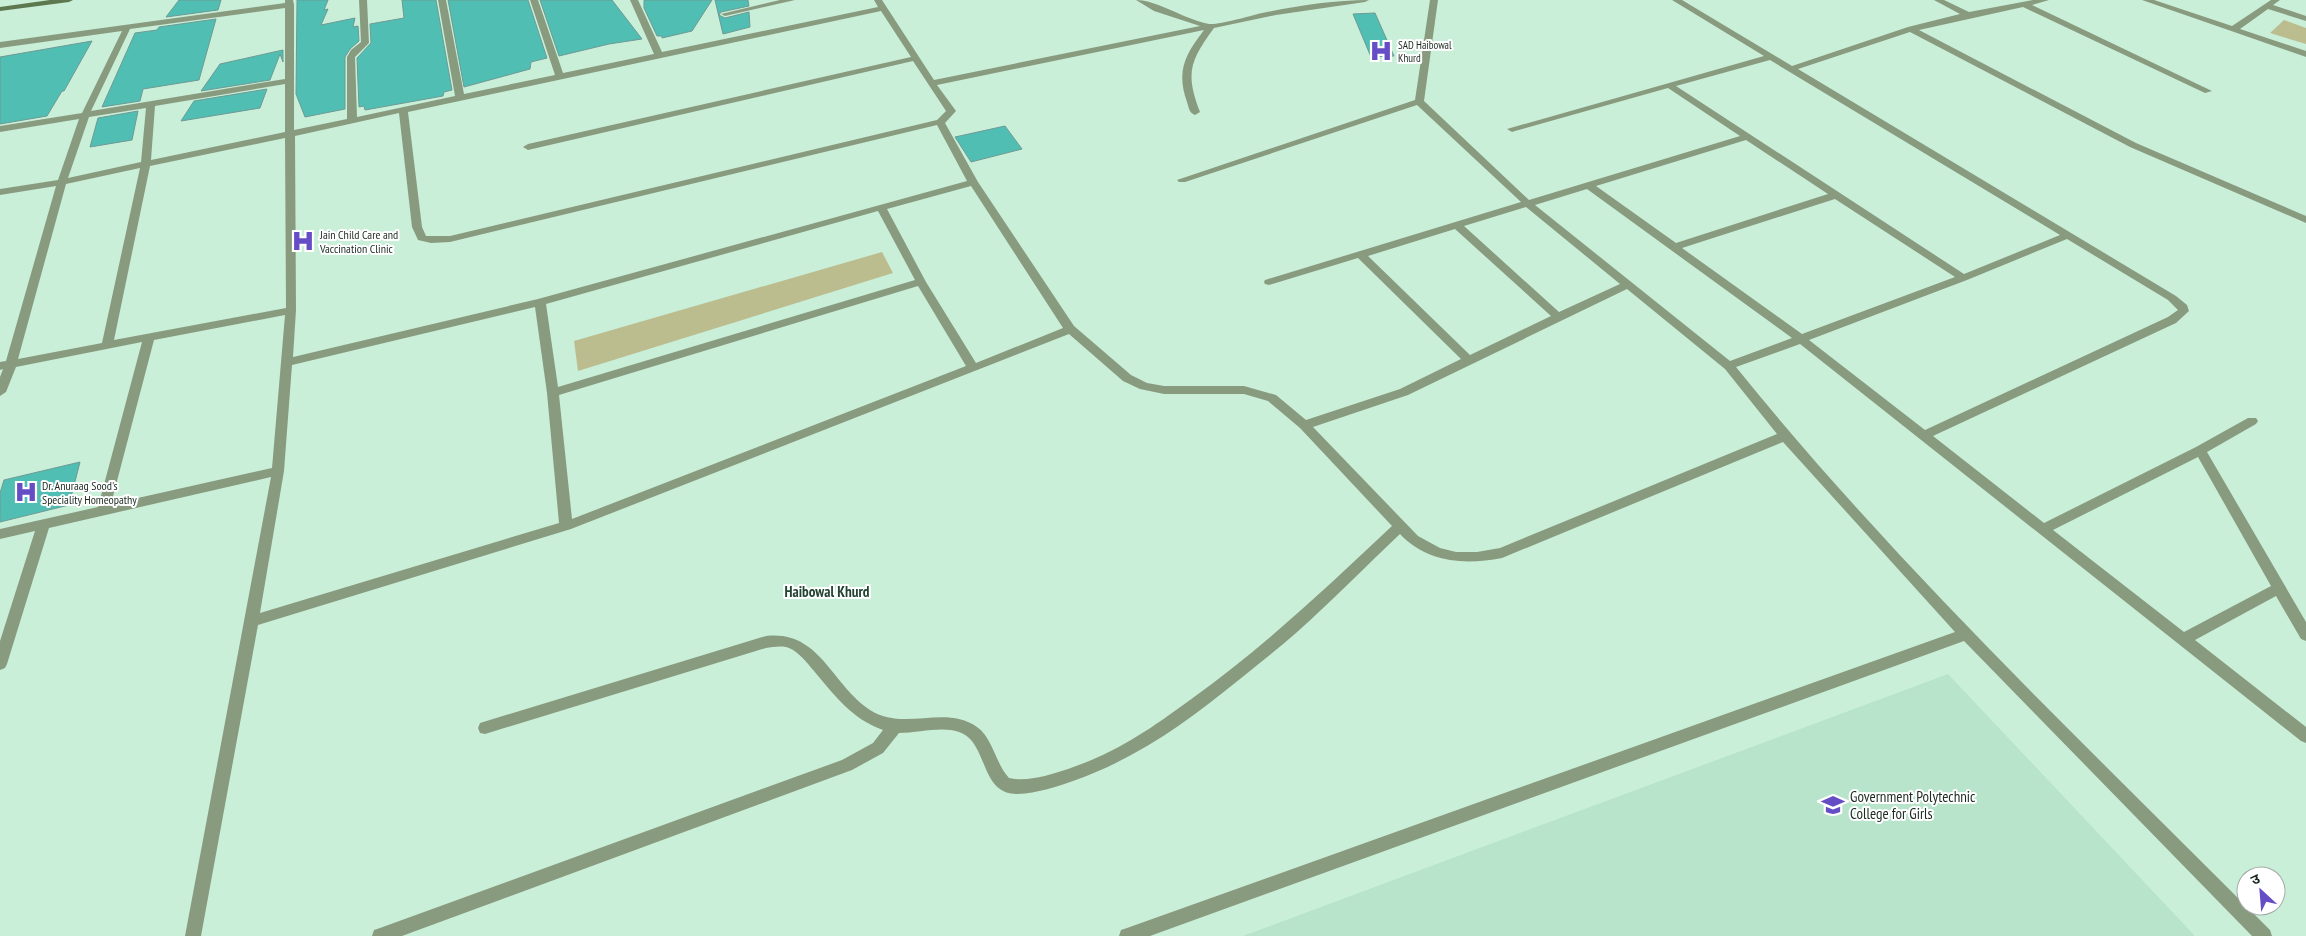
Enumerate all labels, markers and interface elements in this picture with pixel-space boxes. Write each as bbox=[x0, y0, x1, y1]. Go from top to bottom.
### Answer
hospital icon: SAD Haibowal Khurd bbox=[1368, 38, 1394, 64]
place label: SAD Haibowal Khurd bbox=[1398, 38, 1452, 65]
place label: Jain Child Care and Vaccination Clinic bbox=[319, 227, 398, 256]
hospital icon: Jain Child Care and Vaccination Clinic bbox=[290, 228, 316, 254]
place label: Dr. Anuraag Sood's Speciality Homeopathy bbox=[42, 478, 137, 507]
hospital icon: Dr. Anuraag Sood's Speciality Homeopathy bbox=[13, 479, 39, 505]
district label: Haibowal Khurd bbox=[785, 582, 870, 601]
place label: Government Polytechnic College for Girls bbox=[1850, 787, 1976, 823]
school or university icon: Government Polytechnic College for Girls bbox=[1820, 792, 1846, 818]
north arrow bbox=[2236, 866, 2286, 916]
text: उ bbox=[2248, 869, 2264, 889]

